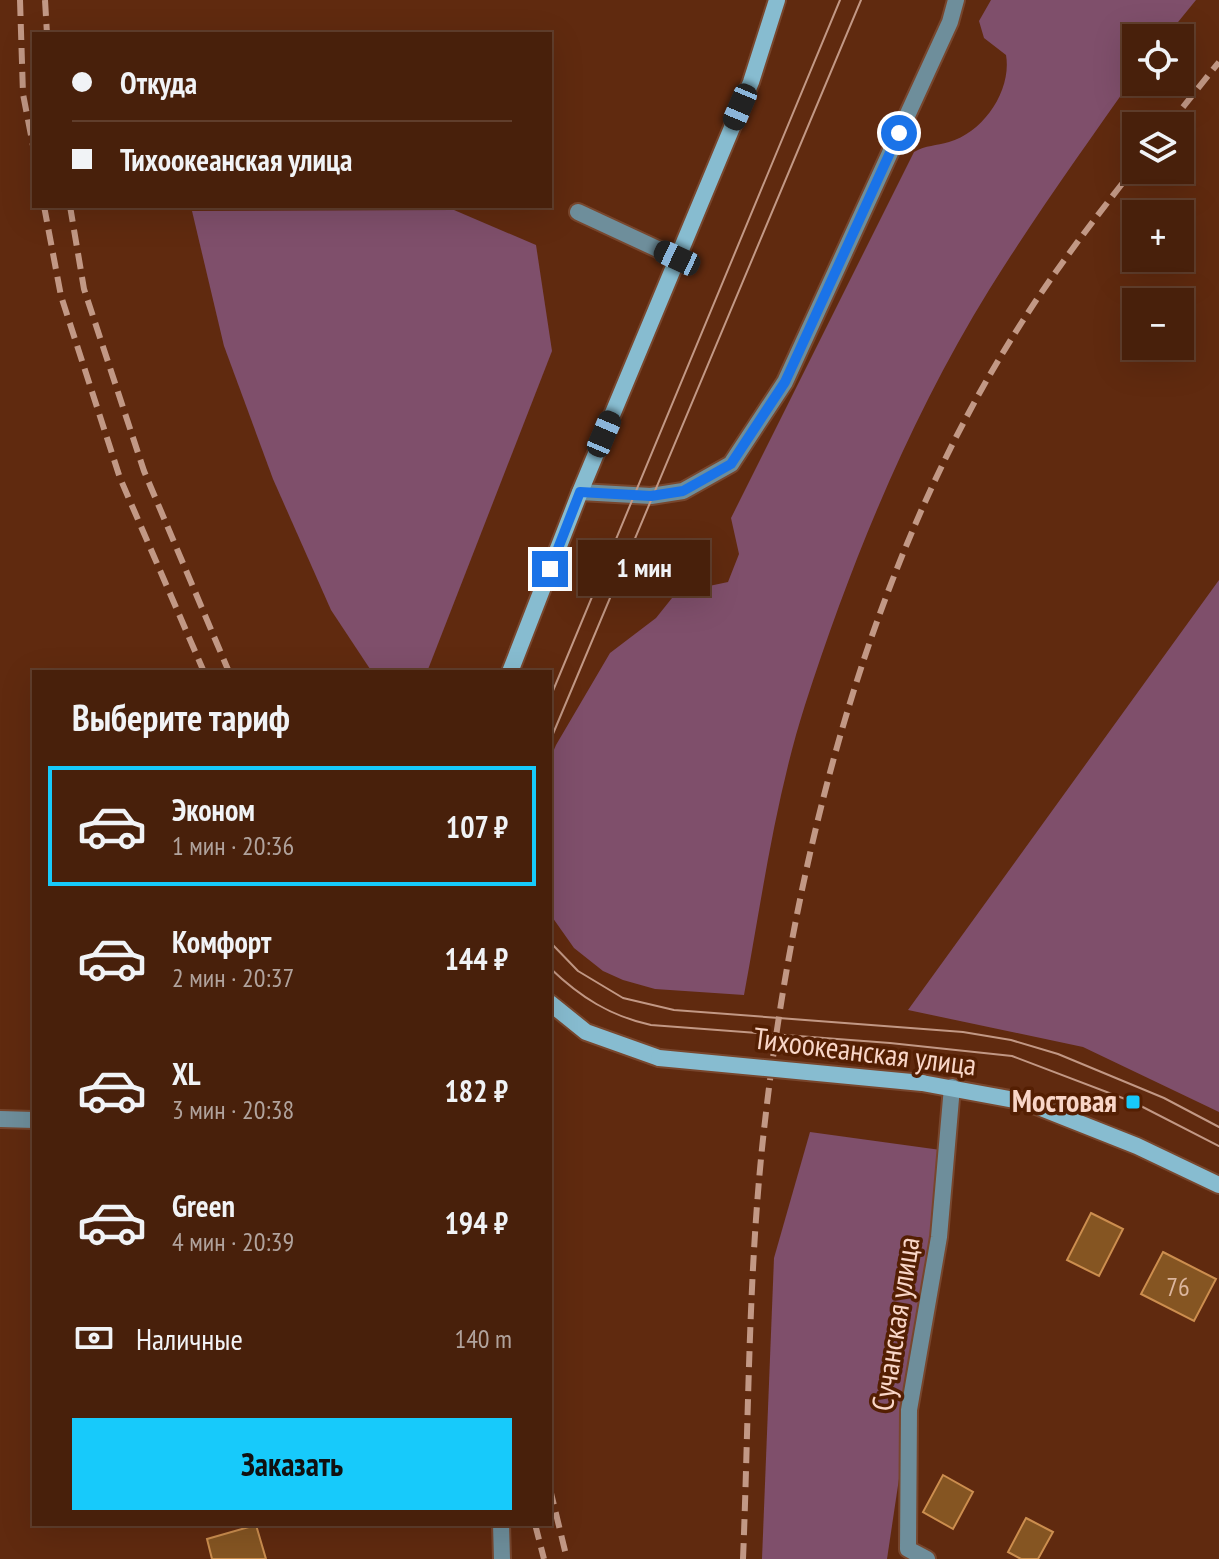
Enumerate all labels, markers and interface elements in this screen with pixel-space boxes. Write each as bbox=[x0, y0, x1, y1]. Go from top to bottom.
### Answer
map controls bbox=[1122, 24, 1194, 360]
button: locate bbox=[1122, 24, 1194, 96]
text: Откуда bbox=[120, 63, 197, 102]
car bbox=[720, 80, 760, 134]
button: layers bbox=[1122, 112, 1194, 184]
route start bbox=[881, 115, 917, 151]
text: Тихоокеанская улица bbox=[120, 140, 352, 179]
button: + bbox=[1122, 200, 1194, 272]
car bbox=[650, 237, 704, 279]
button: − bbox=[1122, 288, 1194, 360]
car bbox=[584, 407, 624, 461]
callout: 1 мин bbox=[578, 541, 710, 597]
route end bbox=[532, 551, 568, 587]
text: 1 мин bbox=[616, 551, 672, 584]
text: Выберите тариф bbox=[72, 694, 290, 741]
icon: car bbox=[76, 790, 148, 862]
text: Эконом bbox=[172, 790, 255, 829]
text: 107 ₽ bbox=[446, 807, 508, 846]
text: 1 мин · 20:36 bbox=[172, 829, 294, 862]
icon: car bbox=[76, 922, 148, 994]
text: Комфорт bbox=[172, 922, 271, 961]
text: 144 ₽ bbox=[444, 939, 508, 978]
text: 2 мин · 20:37 bbox=[172, 961, 294, 994]
street label: Тихоокеанская улица bbox=[752, 1018, 979, 1084]
icon: car bbox=[76, 1054, 148, 1126]
text: XL bbox=[172, 1054, 201, 1093]
text: 182 ₽ bbox=[444, 1071, 508, 1110]
place label: Мостовая bbox=[1012, 1081, 1117, 1120]
text: 3 мин · 20:38 bbox=[172, 1093, 294, 1126]
marker: Мостовая bbox=[1124, 1093, 1142, 1111]
icon: car bbox=[76, 1186, 148, 1258]
text: Green bbox=[172, 1186, 235, 1225]
text: 194 ₽ bbox=[444, 1203, 508, 1242]
text: 4 мин · 20:39 bbox=[172, 1225, 294, 1258]
street label: Сучанская улица bbox=[862, 1234, 927, 1413]
house number: 76 bbox=[1166, 1270, 1190, 1303]
icon: cash bbox=[72, 1316, 116, 1360]
text: Наличные bbox=[136, 1319, 243, 1358]
text: 140 m bbox=[454, 1322, 512, 1355]
button: Заказать bbox=[72, 1418, 512, 1510]

